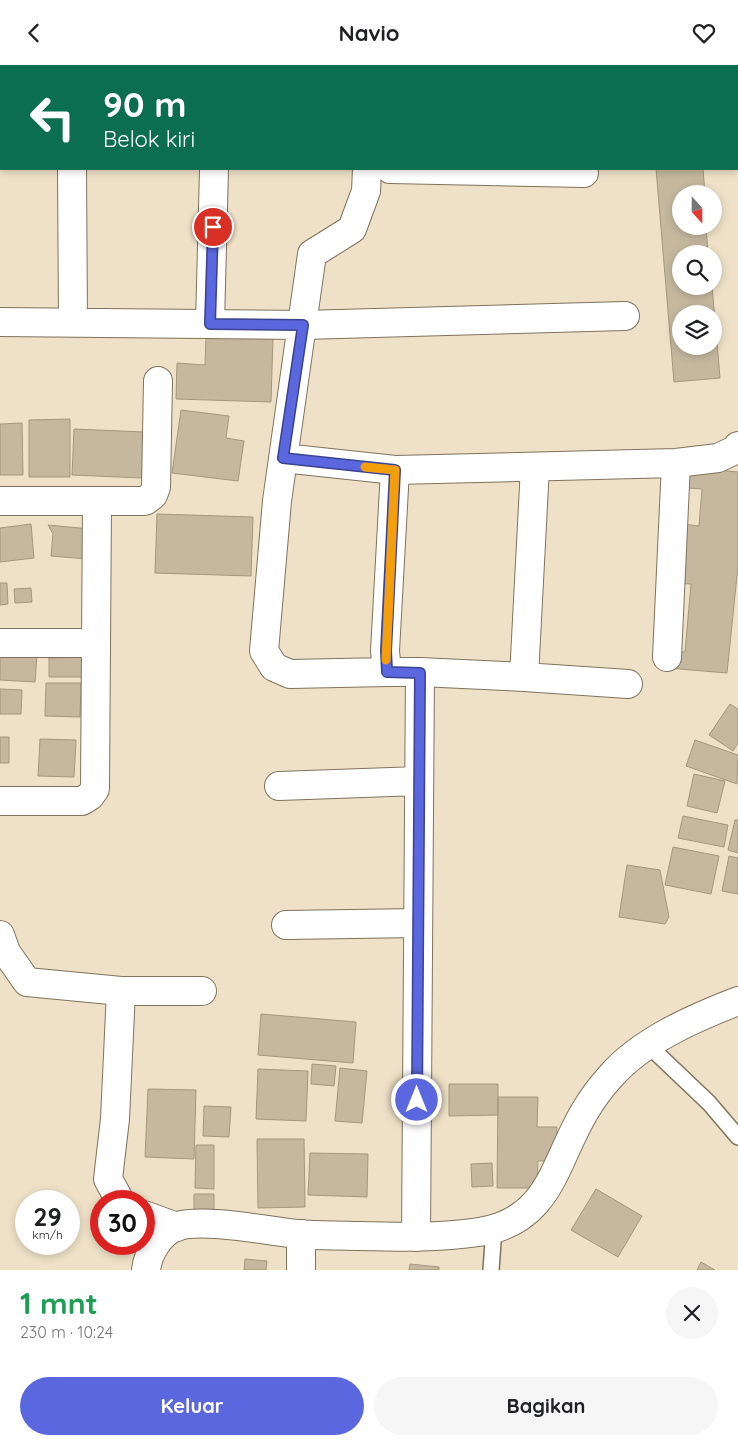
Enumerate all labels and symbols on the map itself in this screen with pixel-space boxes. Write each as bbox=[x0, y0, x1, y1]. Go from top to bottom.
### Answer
north arrow bbox=[672, 185, 722, 235]
pin bbox=[192, 206, 234, 248]
position arrow bbox=[390, 1073, 442, 1125]
speed limit sign: 30 bbox=[90, 1190, 155, 1255]

